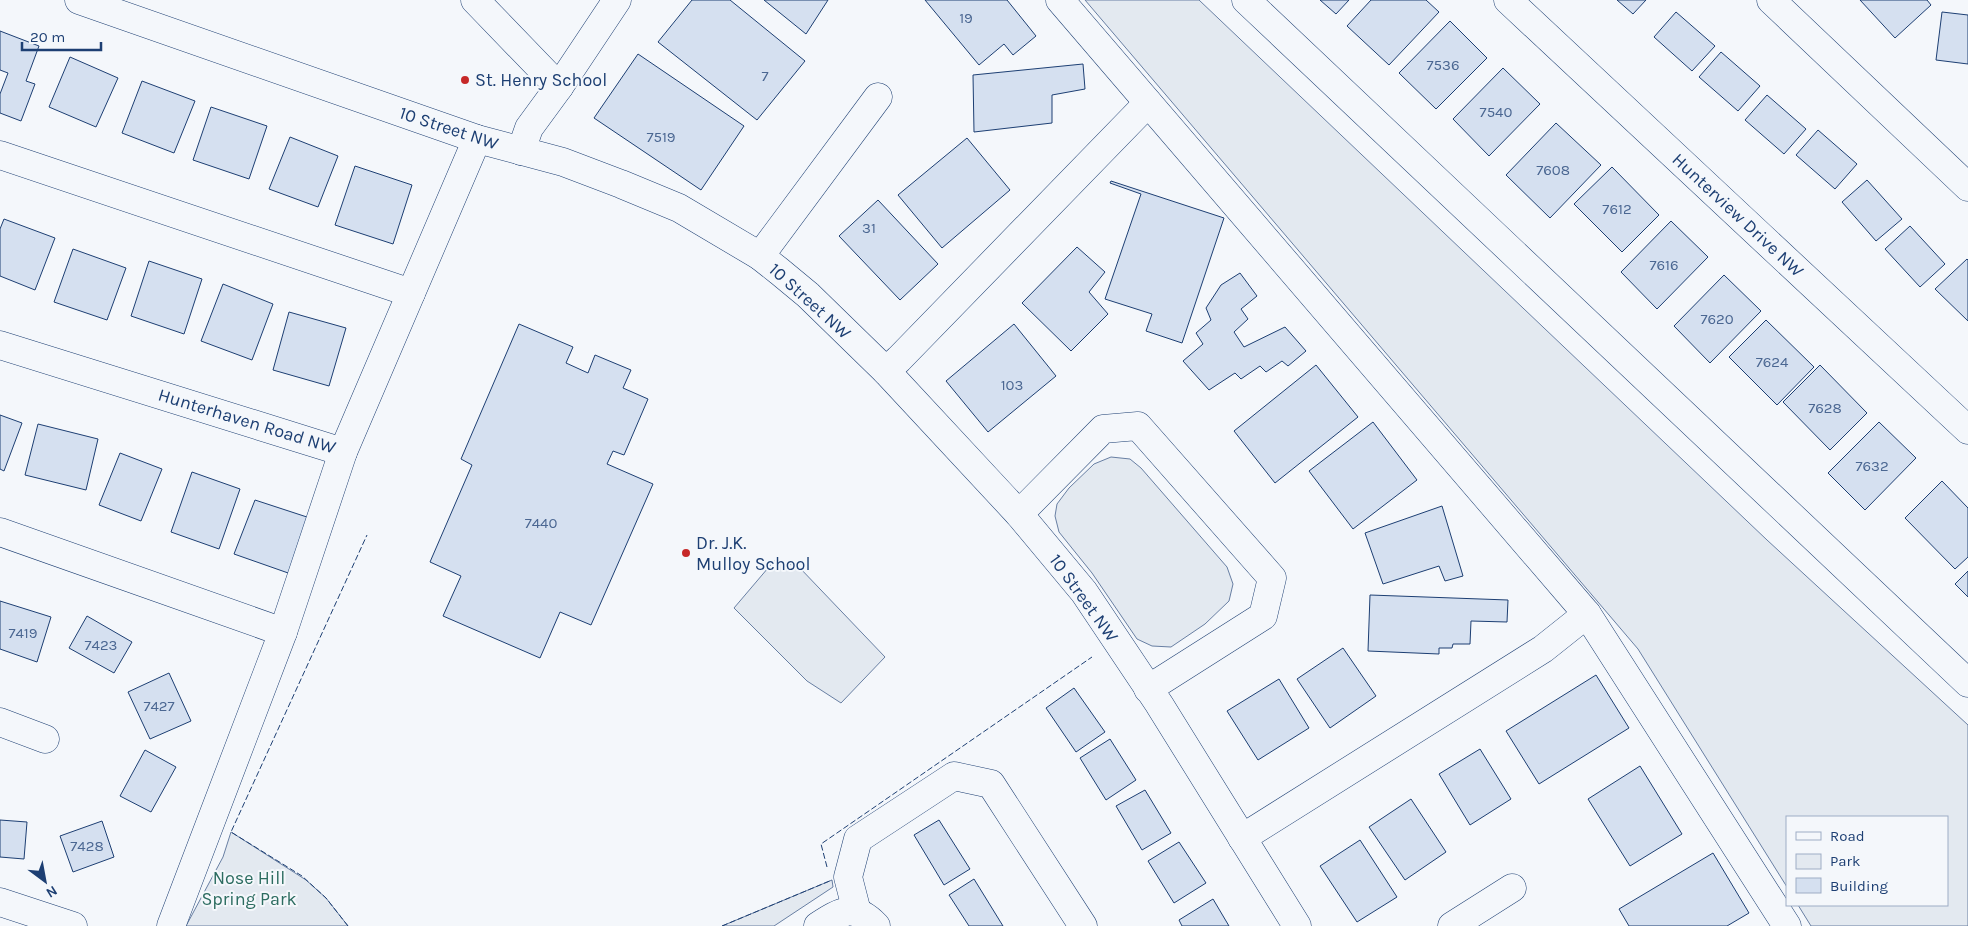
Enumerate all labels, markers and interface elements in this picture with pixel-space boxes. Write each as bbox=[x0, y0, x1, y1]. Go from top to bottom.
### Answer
house number: 19 bbox=[959, 9, 973, 27]
scale bar bbox=[22, 20, 101, 52]
text: 20 m bbox=[30, 28, 65, 46]
house number: 7536 bbox=[1427, 56, 1459, 74]
house number: 7 bbox=[761, 67, 769, 85]
place label: St. Henry School bbox=[475, 69, 607, 91]
marker: St. Henry School bbox=[459, 74, 471, 86]
street label: 10 Street NW bbox=[397, 102, 501, 154]
house number: 7540 bbox=[1480, 103, 1512, 121]
house number: 7519 bbox=[646, 128, 676, 146]
street label: Hunterview Drive NW bbox=[1668, 148, 1808, 282]
house number: 7608 bbox=[1536, 161, 1570, 179]
house number: 7612 bbox=[1602, 200, 1632, 218]
house number: 31 bbox=[862, 219, 876, 237]
house number: 7616 bbox=[1649, 256, 1679, 274]
street label: 10 Street NW bbox=[764, 258, 856, 344]
house number: 7620 bbox=[1700, 310, 1734, 328]
house number: 7624 bbox=[1756, 353, 1789, 371]
house number: 103 bbox=[1001, 376, 1023, 394]
street label: Hunterhaven Road NW bbox=[155, 383, 339, 459]
house number: 7628 bbox=[1808, 399, 1842, 417]
house number: 7632 bbox=[1855, 457, 1889, 475]
house number: 7440 bbox=[525, 514, 557, 532]
place label: Dr. J.K. Mulloy School bbox=[696, 532, 810, 575]
marker: Dr. J.K. Mulloy School bbox=[680, 547, 692, 559]
street label: 10 Street NW bbox=[1045, 550, 1123, 646]
house number: 7419 bbox=[8, 624, 38, 642]
house number: 7423 bbox=[85, 636, 117, 654]
house number: 7427 bbox=[143, 697, 175, 715]
legend bbox=[1786, 816, 1948, 906]
text: Road bbox=[1830, 827, 1865, 845]
house number: 7428 bbox=[70, 837, 104, 855]
text: Park bbox=[1830, 852, 1860, 870]
north arrow bbox=[20, 856, 70, 906]
park label: Nose Hill Spring Park bbox=[201, 867, 297, 910]
text: Building bbox=[1830, 877, 1888, 895]
text: N bbox=[43, 882, 60, 901]

